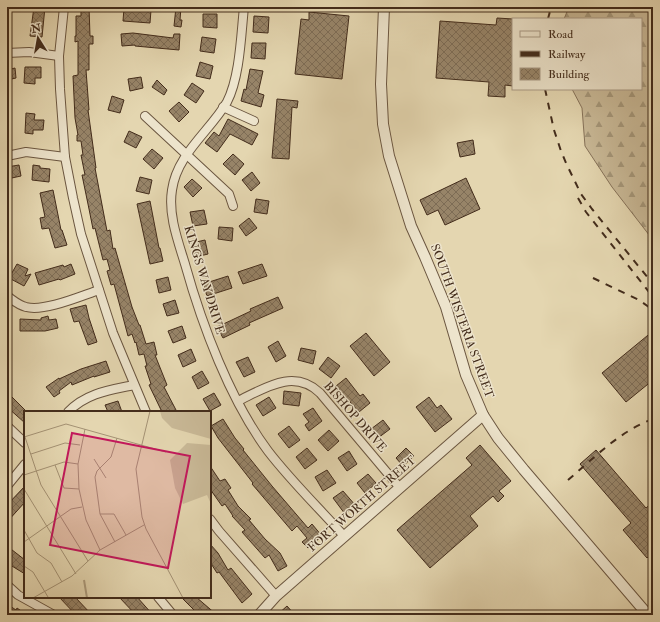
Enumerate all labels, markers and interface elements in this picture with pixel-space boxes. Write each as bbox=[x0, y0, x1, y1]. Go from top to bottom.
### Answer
north arrow bbox=[18, 18, 58, 58]
legend bbox=[512, 18, 642, 90]
text: N bbox=[29, 21, 43, 36]
text: Road bbox=[548, 27, 573, 42]
text: Railway bbox=[548, 47, 586, 62]
text: Building bbox=[548, 67, 591, 82]
street label: KINGS WAY DRIVE bbox=[180, 224, 228, 336]
street label: SOUTH WISTERIA STREET bbox=[427, 242, 497, 400]
street label: BISHOP DRIVE bbox=[320, 379, 390, 456]
inset map bbox=[24, 411, 211, 598]
street label: FORT WORTH STREET bbox=[305, 453, 419, 555]

